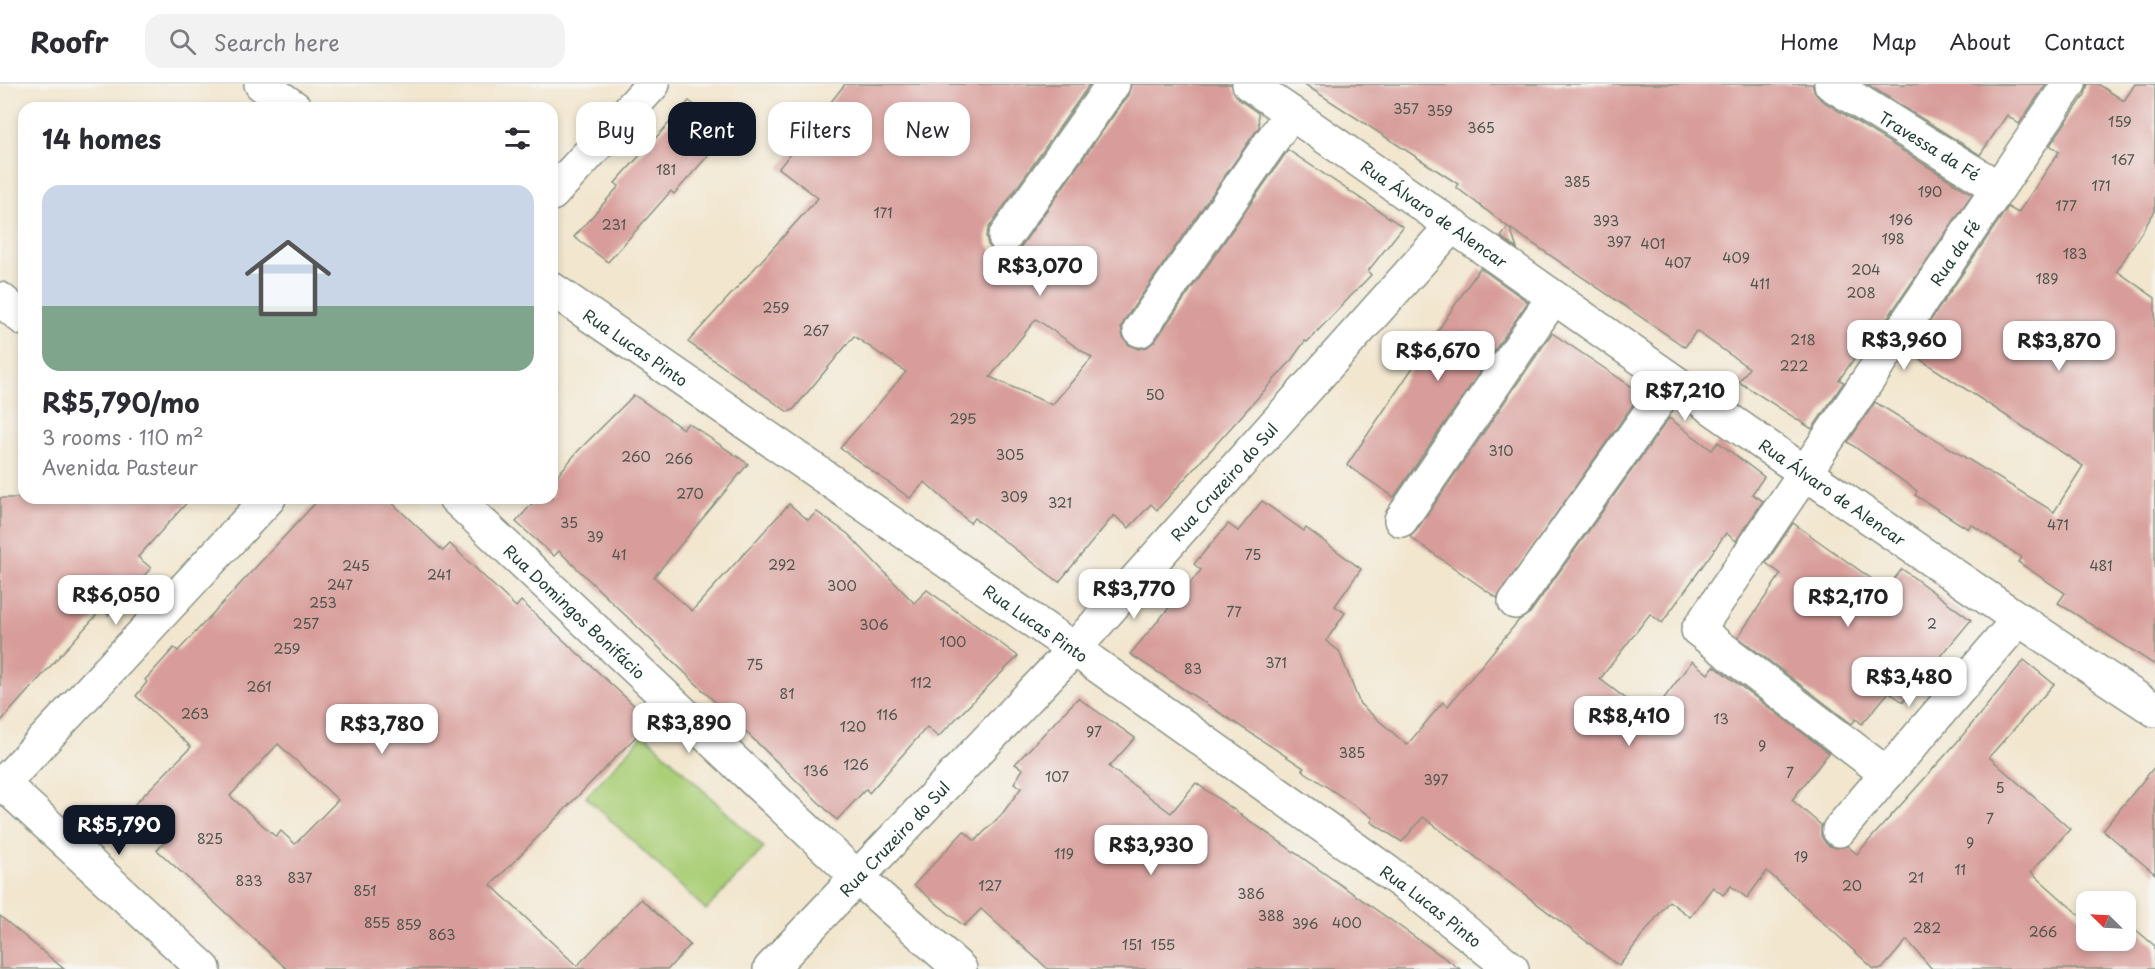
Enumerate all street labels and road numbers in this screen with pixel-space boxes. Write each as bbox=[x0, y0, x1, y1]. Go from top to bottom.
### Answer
street label: Travessa da Fé bbox=[1874, 105, 1985, 186]
street label: Rua Álvaro de Alencar bbox=[1356, 154, 1513, 273]
street label: Rua da Fé bbox=[1924, 215, 1985, 290]
street label: Rua Lucas Pinto bbox=[579, 302, 693, 392]
street label: Rua Cruzeiro do Sul bbox=[1164, 417, 1283, 546]
street label: Rua Álvaro de Alencar bbox=[1754, 432, 1912, 551]
street label: Rua Domingos Bonifácio bbox=[499, 538, 651, 684]
street label: Rua Lucas Pinto bbox=[979, 578, 1093, 668]
street label: Rua Cruzeiro do Sul bbox=[833, 776, 955, 901]
street label: Rua Lucas Pinto bbox=[1376, 859, 1487, 953]

